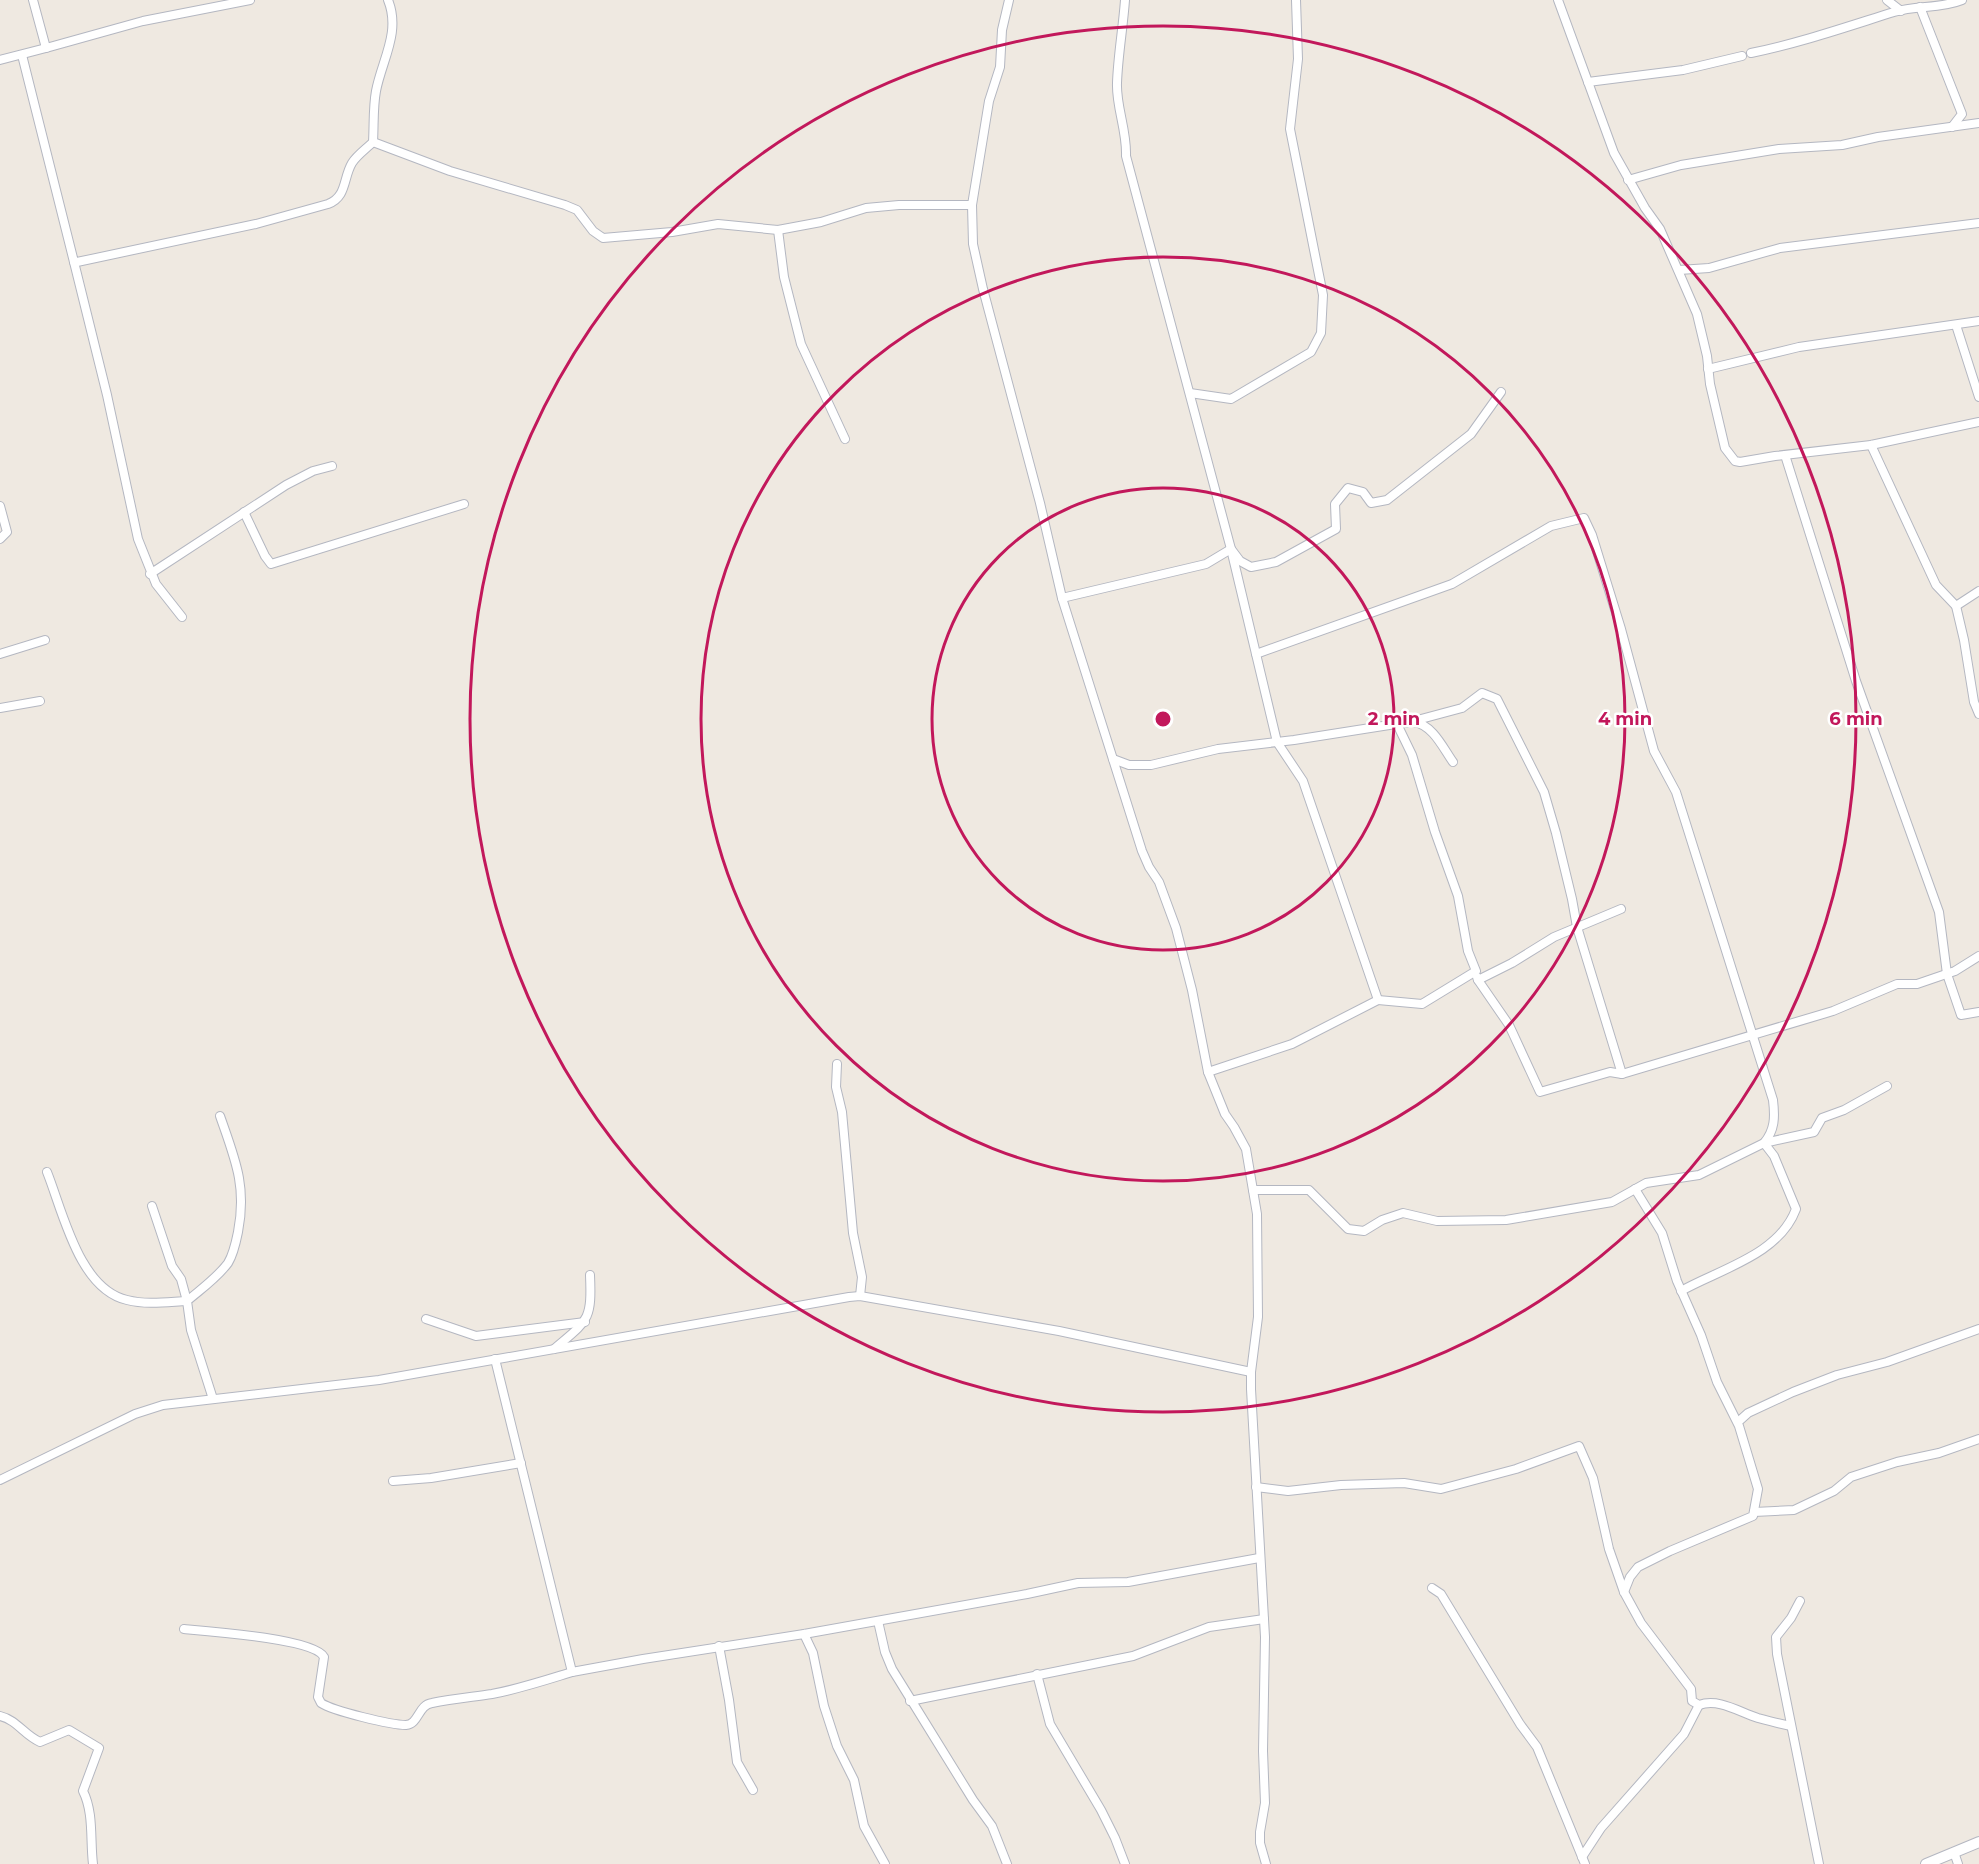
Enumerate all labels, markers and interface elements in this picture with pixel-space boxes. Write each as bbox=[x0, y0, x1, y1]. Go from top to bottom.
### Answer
text: 2 min bbox=[1368, 708, 1420, 730]
text: 4 min bbox=[1598, 708, 1652, 730]
text: 6 min bbox=[1829, 708, 1883, 730]
centre of rings bbox=[1153, 709, 1173, 729]

